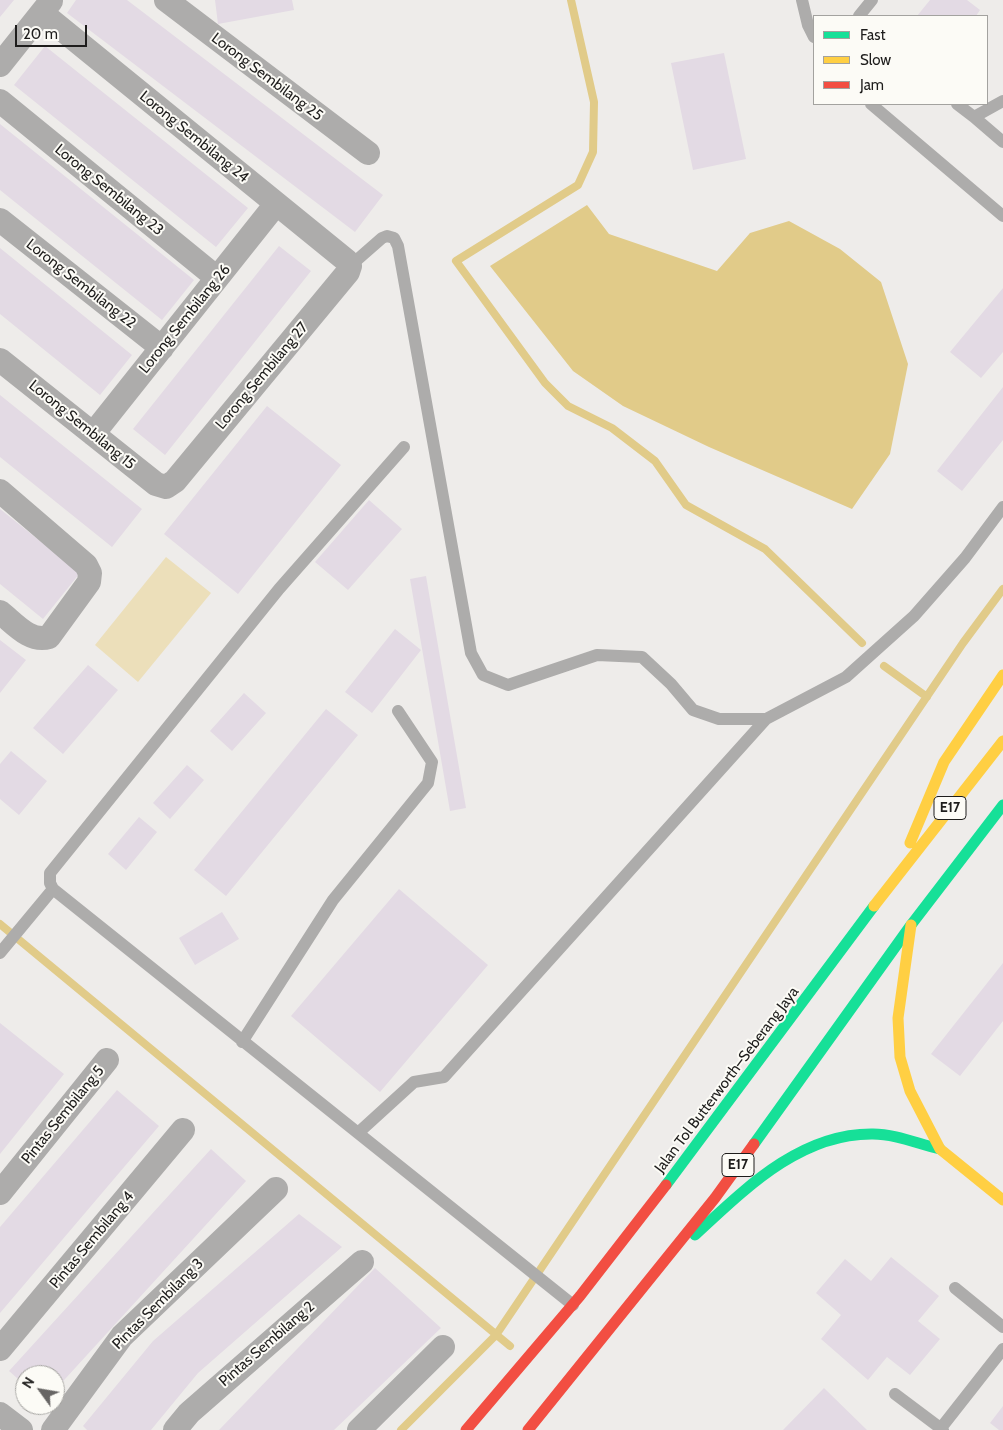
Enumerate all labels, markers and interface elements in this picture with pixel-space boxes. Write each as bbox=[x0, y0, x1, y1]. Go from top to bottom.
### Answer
scale bar bbox=[18, 15, 90, 47]
legend bbox=[813, 15, 988, 105]
text: 20 m bbox=[23, 25, 58, 43]
text: Fast bbox=[860, 26, 885, 44]
street label: Lorong Sembilang 25 bbox=[208, 29, 326, 125]
text: Slow bbox=[860, 51, 891, 69]
text: Jam bbox=[860, 76, 884, 94]
street label: Lorong Sembilang 24 bbox=[136, 87, 252, 187]
street label: Lorong Sembilang 23 bbox=[51, 141, 167, 239]
street label: Lorong Sembilang 22 bbox=[22, 236, 140, 332]
street label: Lorong Sembilang 26 bbox=[135, 261, 235, 377]
street label: Lorong Sembilang 27 bbox=[212, 319, 312, 433]
street label: Lorong Sembilang 15 bbox=[25, 377, 139, 473]
road number: E17 bbox=[934, 796, 966, 820]
street label: Jalan Tol Butterworth–Seberang Jaya bbox=[651, 983, 803, 1177]
street label: Pintas Sembilang 5 bbox=[18, 1062, 108, 1168]
road number: E17 bbox=[722, 1154, 754, 1176]
street label: Pintas Sembilang 4 bbox=[46, 1188, 138, 1292]
street label: Pintas Sembilang 3 bbox=[109, 1255, 207, 1353]
street label: Pintas Sembilang 2 bbox=[216, 1298, 318, 1390]
north arrow bbox=[15, 1365, 65, 1415]
text: N bbox=[18, 1374, 38, 1392]

